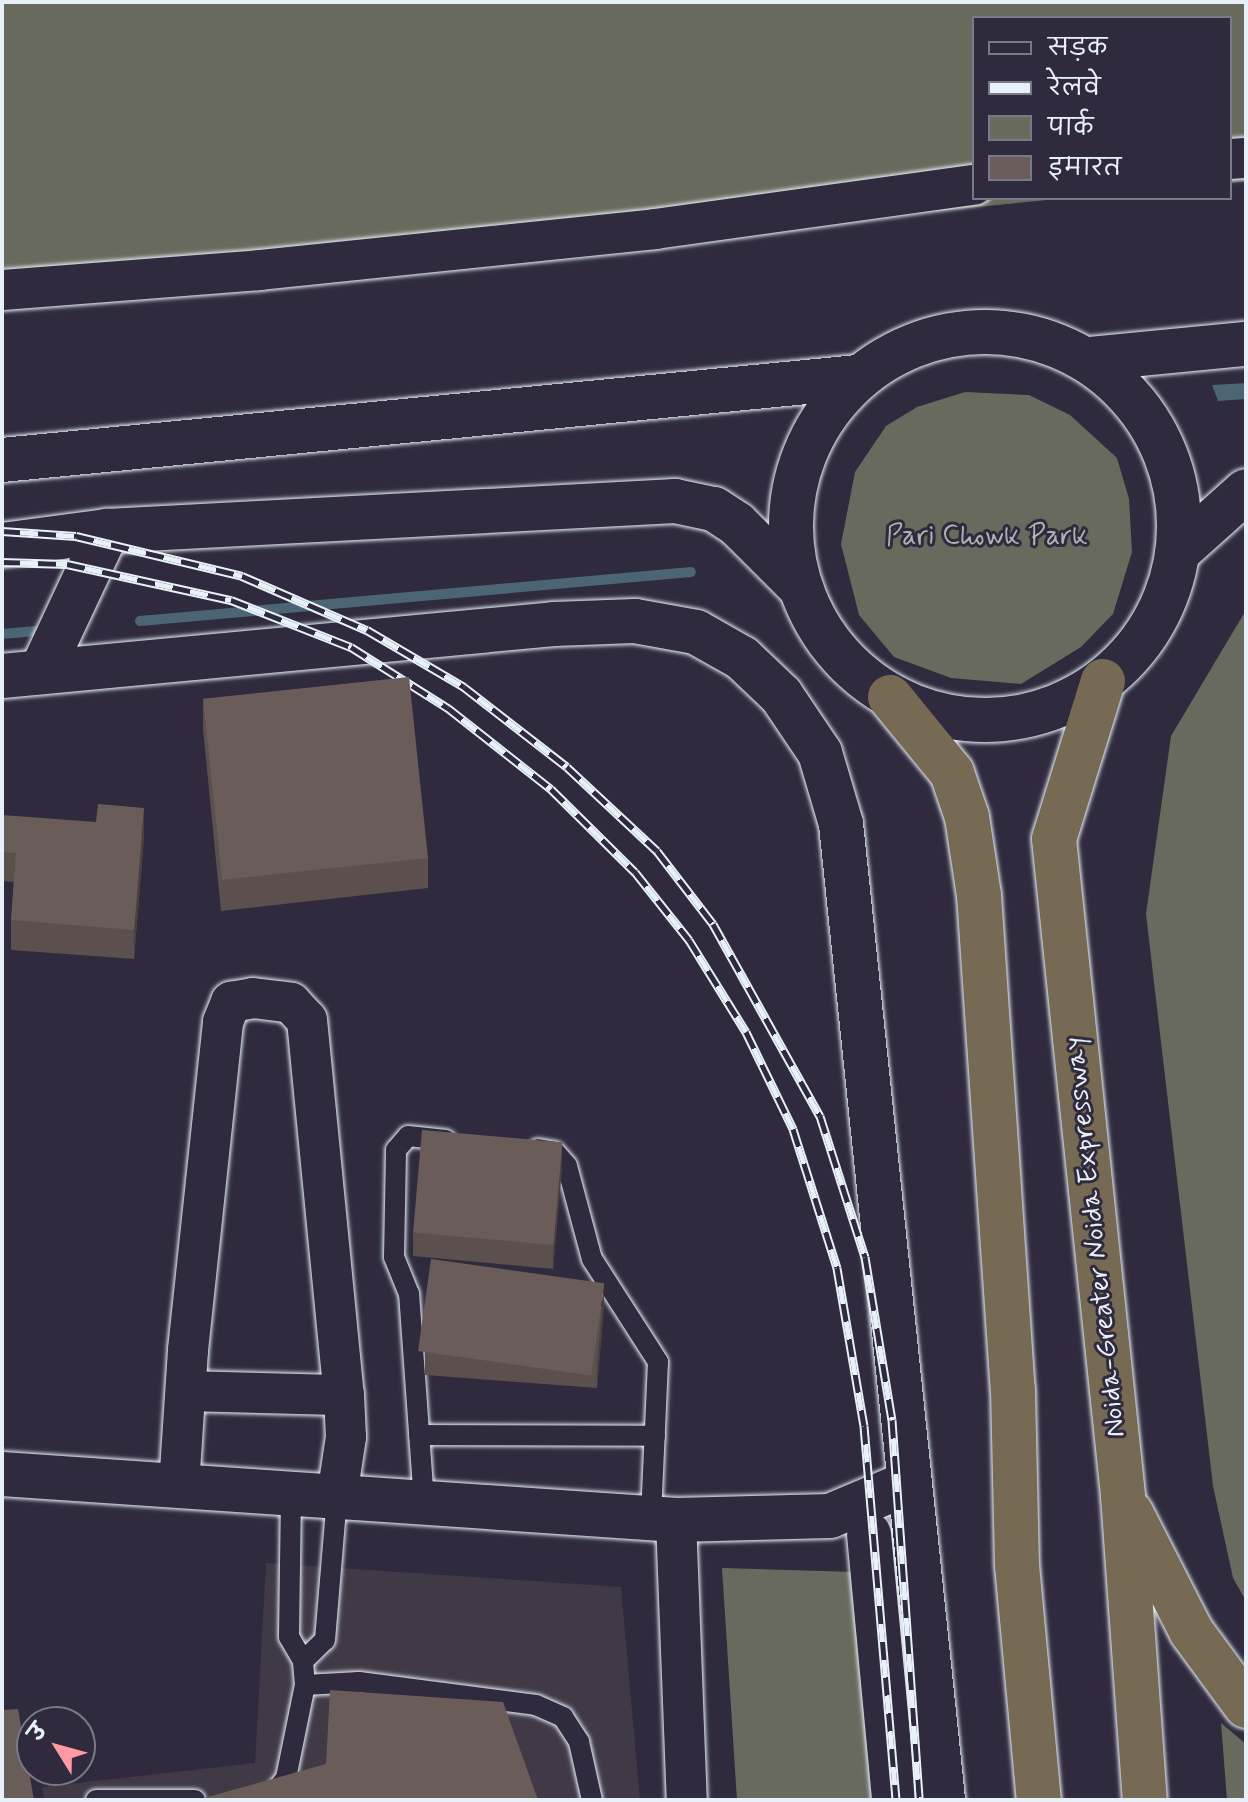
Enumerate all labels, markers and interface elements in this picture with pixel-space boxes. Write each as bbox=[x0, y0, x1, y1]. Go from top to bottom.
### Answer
legend bbox=[972, 16, 1232, 200]
text: सड़क bbox=[1048, 33, 1107, 64]
text: रेलवे bbox=[1048, 73, 1101, 104]
text: पार्क bbox=[1048, 113, 1093, 144]
text: इमारत bbox=[1048, 153, 1121, 184]
park label: Pari Chowk Park bbox=[888, 520, 1086, 554]
street label: Noida-Greater Noida Expressway bbox=[1058, 1036, 1134, 1438]
north arrow bbox=[16, 1706, 96, 1786]
text: उ bbox=[23, 1718, 54, 1747]

